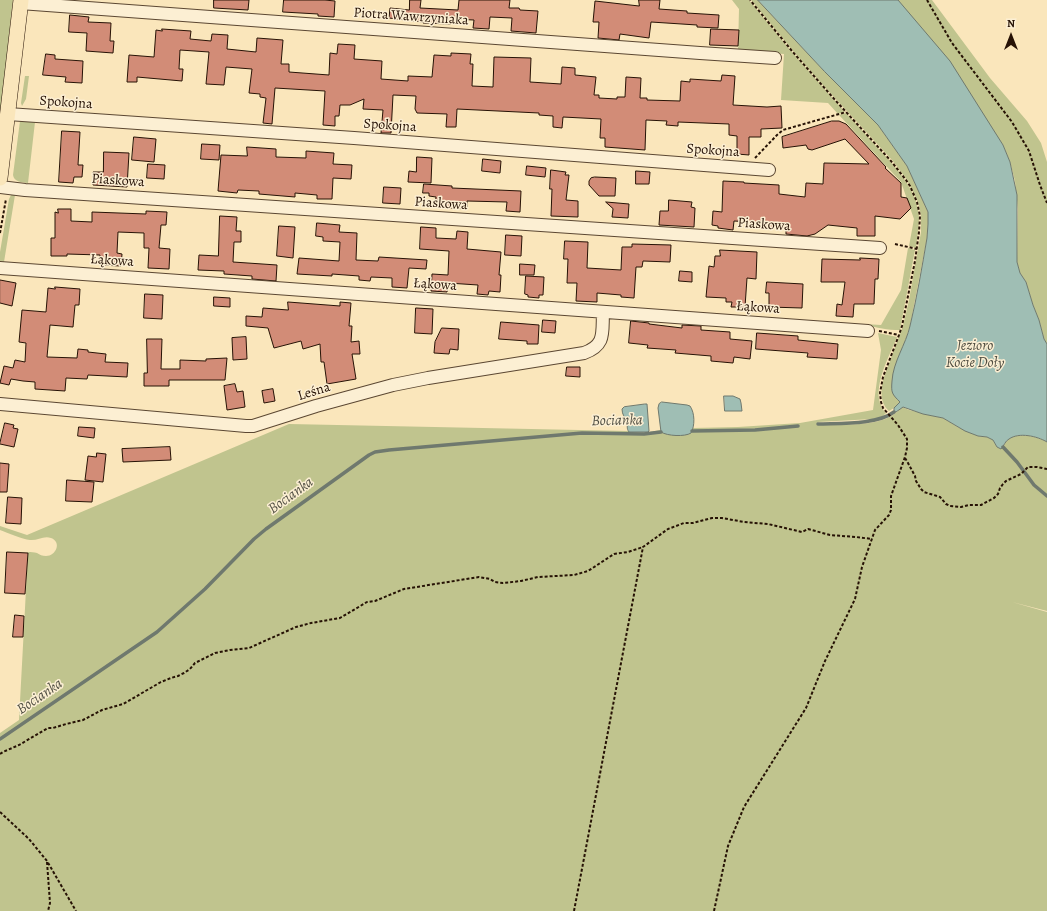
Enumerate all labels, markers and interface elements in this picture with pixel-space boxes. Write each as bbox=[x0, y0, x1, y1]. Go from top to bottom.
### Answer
street label: Piotra Wawrzyniaka bbox=[353, 5, 469, 29]
north arrow bbox=[991, 16, 1031, 56]
text: N bbox=[1007, 16, 1015, 31]
street label: Spokojna bbox=[39, 93, 93, 113]
street label: Spokojna bbox=[363, 116, 417, 136]
street label: Spokojna bbox=[686, 141, 740, 161]
street label: Piaskowa bbox=[91, 171, 145, 191]
street label: Piaskowa bbox=[414, 194, 468, 214]
street label: Piaskowa bbox=[737, 215, 791, 235]
street label: Łąkowa bbox=[90, 251, 134, 271]
street label: Łąkowa bbox=[413, 275, 457, 295]
street label: Łąkowa bbox=[736, 298, 780, 318]
water label: Jezioro Kocie Doły bbox=[946, 337, 1004, 372]
street label: Leśna bbox=[296, 379, 332, 405]
water label: Bocianka bbox=[591, 412, 643, 430]
water label: Bocianka bbox=[265, 474, 317, 518]
water label: Bocianka bbox=[14, 675, 66, 719]

